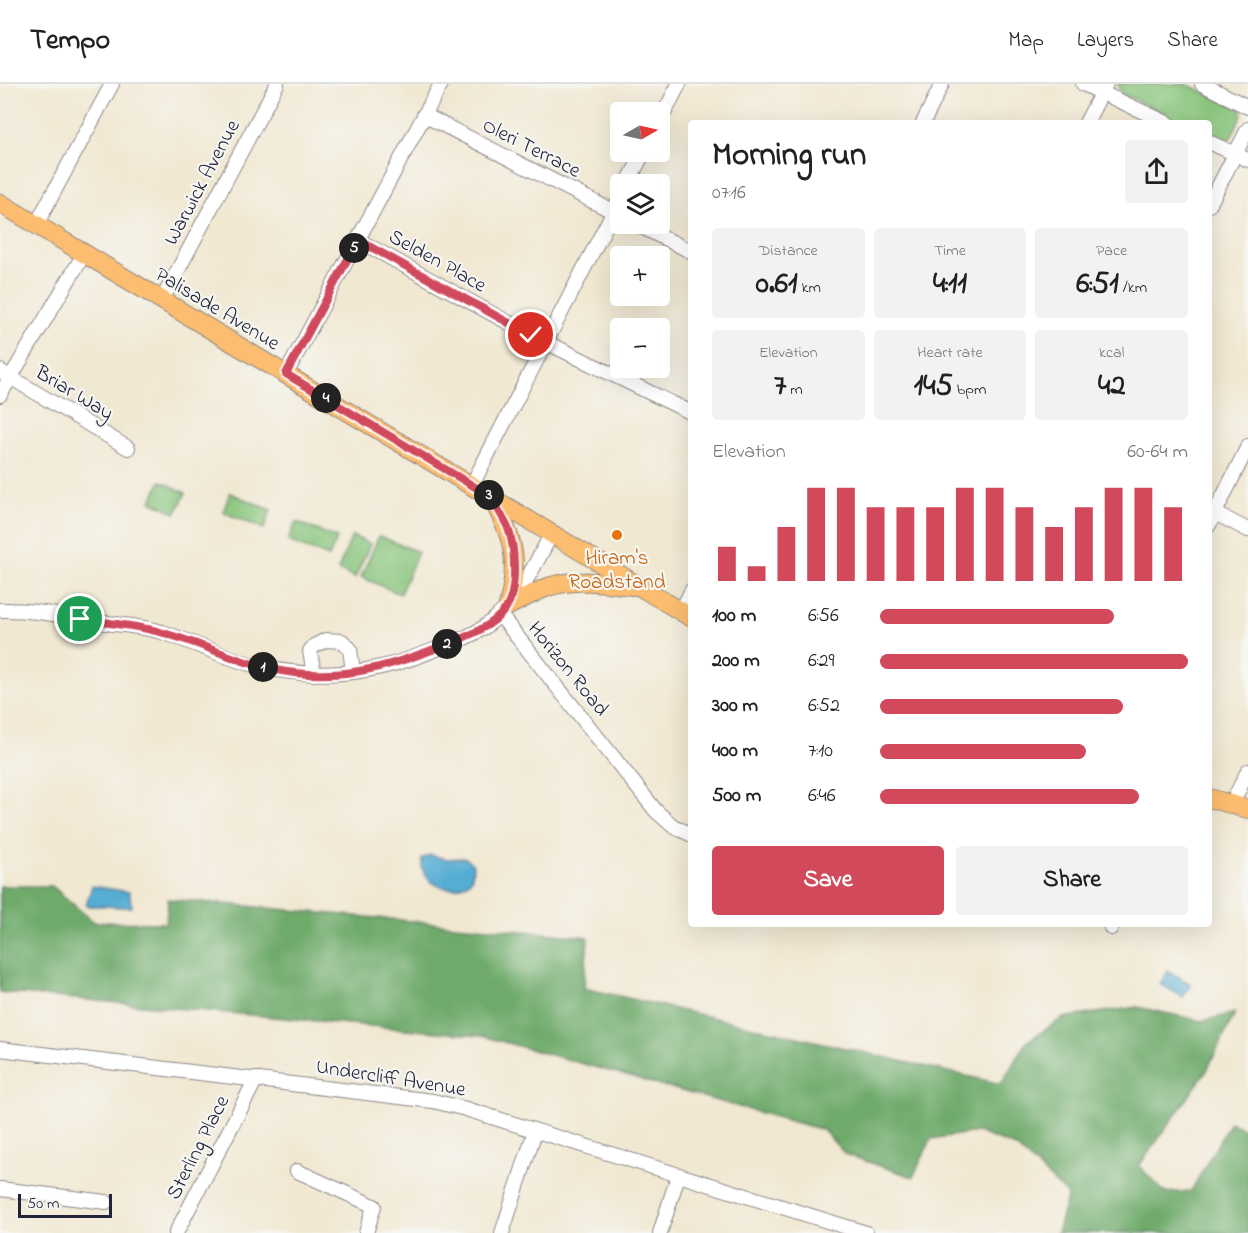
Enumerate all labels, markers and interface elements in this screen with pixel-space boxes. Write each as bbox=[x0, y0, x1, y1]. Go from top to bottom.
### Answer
text: Tempo bbox=[30, 21, 110, 62]
text: Map bbox=[1008, 26, 1044, 56]
text: Layers bbox=[1077, 26, 1134, 56]
text: Share bbox=[1167, 26, 1218, 56]
north arrow bbox=[610, 102, 670, 162]
map controls bbox=[610, 102, 670, 378]
street label: Oleri Terrace bbox=[477, 111, 586, 187]
street label: Warwick Avenue bbox=[157, 114, 249, 251]
text: Morning run bbox=[712, 132, 866, 180]
button: share bbox=[1125, 140, 1188, 203]
button: layers bbox=[610, 174, 670, 234]
text: 07:16 bbox=[712, 179, 746, 208]
street label: Selden Place bbox=[383, 223, 492, 301]
pin: 5 bbox=[339, 233, 369, 263]
text: 5 bbox=[349, 236, 359, 260]
text: Distance bbox=[759, 239, 818, 263]
text: Time bbox=[934, 239, 966, 263]
text: Pace bbox=[1096, 239, 1127, 263]
button: + bbox=[610, 246, 670, 306]
street label: Palisade Avenue bbox=[149, 261, 286, 359]
text: 0.61 bbox=[756, 263, 798, 307]
text: 4:11 bbox=[933, 263, 967, 307]
text: 6:51 bbox=[1076, 263, 1119, 307]
text: km bbox=[798, 276, 821, 300]
text: /km bbox=[1119, 276, 1147, 300]
pin bbox=[505, 309, 556, 360]
icon: check bbox=[514, 318, 547, 351]
button: − bbox=[610, 318, 670, 378]
text: Elevation bbox=[759, 341, 818, 365]
text: Heart rate bbox=[917, 341, 983, 365]
text: kcal bbox=[1099, 341, 1124, 365]
street label: Briar Way bbox=[27, 358, 119, 431]
text: 7 bbox=[774, 365, 786, 409]
text: 145 bbox=[914, 365, 953, 409]
text: 42 bbox=[1098, 365, 1125, 409]
text: m bbox=[786, 378, 803, 402]
text: bpm bbox=[953, 378, 986, 402]
pin: 4 bbox=[311, 383, 341, 413]
text: 4 bbox=[323, 386, 329, 410]
text: Elevation bbox=[712, 438, 786, 467]
text: 60–64 m bbox=[1127, 438, 1188, 467]
pin: 3 bbox=[474, 480, 504, 510]
text: 3 bbox=[486, 483, 492, 507]
marker: Hiram's Roadstand bbox=[610, 528, 624, 542]
place label: Hiram's Roadstand bbox=[569, 544, 666, 598]
pin bbox=[54, 593, 105, 644]
icon: arrive bbox=[63, 602, 96, 635]
text: 100 m bbox=[712, 602, 756, 631]
text: 6:56 bbox=[808, 602, 839, 631]
street label: Horizon Road bbox=[520, 615, 615, 723]
pin: 2 bbox=[432, 629, 462, 659]
text: 2 bbox=[443, 632, 451, 656]
text: 200 m bbox=[712, 647, 760, 676]
text: 6:29 bbox=[808, 647, 834, 676]
pin: 1 bbox=[248, 652, 278, 682]
text: 1 bbox=[260, 655, 266, 679]
text: 300 m bbox=[712, 692, 758, 721]
text: 6:52 bbox=[808, 692, 840, 721]
text: 400 m bbox=[712, 737, 758, 766]
text: 7:10 bbox=[808, 737, 833, 766]
text: 500 m bbox=[712, 782, 761, 811]
text: 6:46 bbox=[808, 782, 836, 811]
button: Save bbox=[712, 846, 944, 915]
button: Share bbox=[956, 846, 1188, 915]
street label: Undercliff Avenue bbox=[314, 1052, 468, 1106]
street label: Sterling Place bbox=[160, 1090, 240, 1206]
scale bar bbox=[18, 1191, 112, 1218]
text: 50 m bbox=[27, 1192, 59, 1216]

